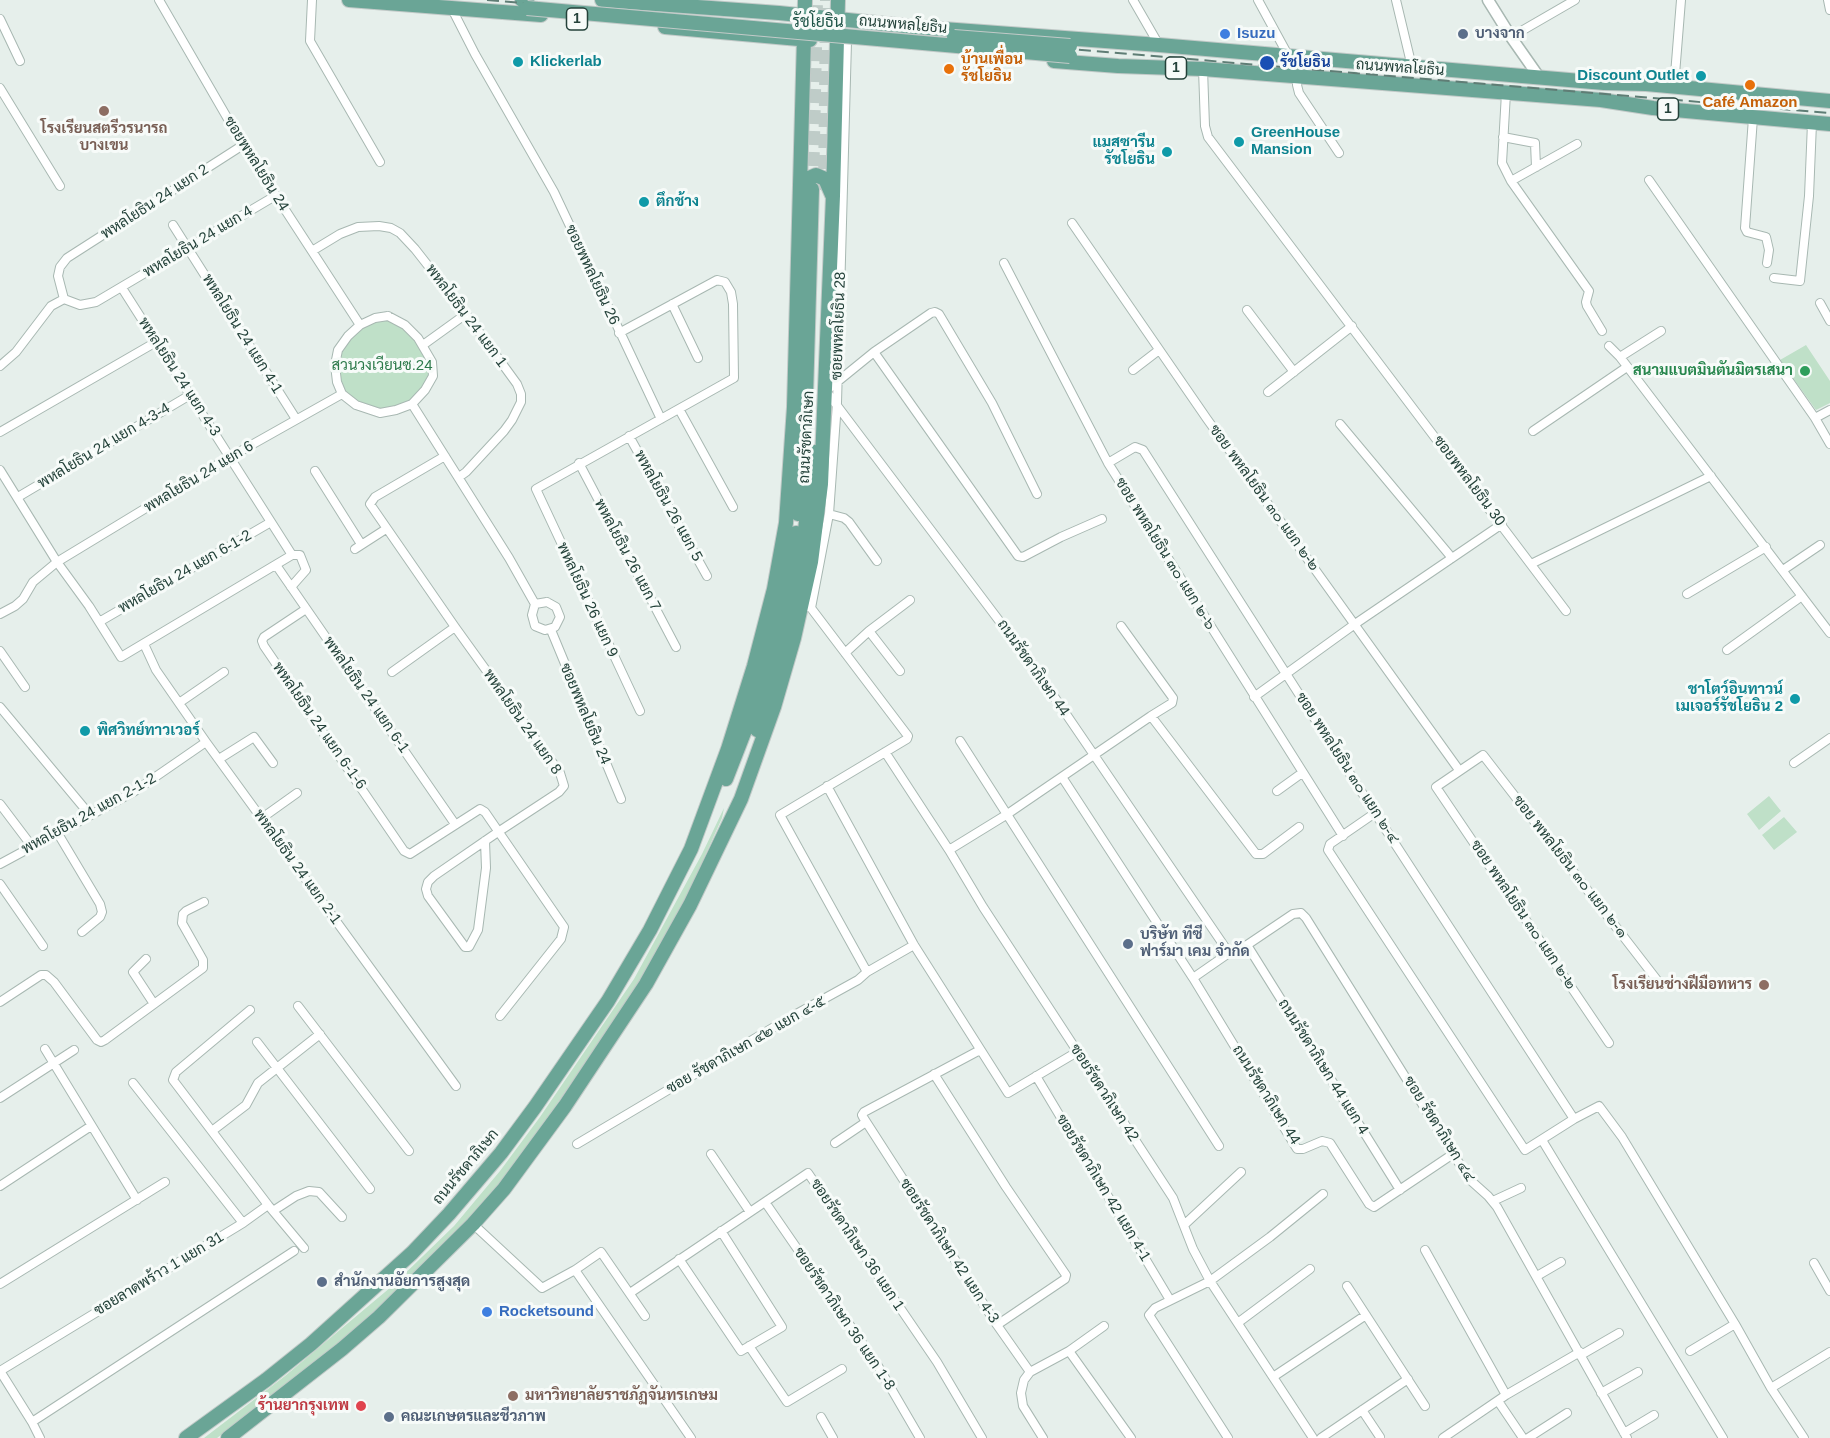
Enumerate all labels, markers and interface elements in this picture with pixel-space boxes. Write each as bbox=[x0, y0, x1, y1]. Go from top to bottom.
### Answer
road number: 1 bbox=[566, 8, 588, 30]
street label: ถนนพหลโยธิน bbox=[858, 12, 948, 38]
district label: รัชโยธิน bbox=[792, 13, 844, 33]
place label: Isuzu bbox=[1237, 25, 1275, 43]
place label: บางจาก bbox=[1475, 25, 1525, 43]
marker: Isuzu bbox=[1218, 27, 1232, 41]
marker: บางจาก bbox=[1456, 27, 1470, 41]
place label: บ้านเพื่อน รัชโยธิน bbox=[961, 51, 1023, 86]
place label: Klickerlab bbox=[530, 53, 602, 71]
marker: รัชโยธิน bbox=[1258, 54, 1276, 72]
place label: รัชโยธิน bbox=[1280, 54, 1331, 72]
marker: Klickerlab bbox=[511, 55, 525, 69]
street label: ถนนพหลโยธิน bbox=[1355, 56, 1445, 80]
road number: 1 bbox=[1166, 57, 1186, 79]
marker: บ้านเพื่อน รัชโยธิน bbox=[942, 62, 956, 76]
place label: Discount Outlet bbox=[1577, 67, 1689, 85]
marker: Discount Outlet bbox=[1694, 69, 1708, 83]
marker: Café Amazon bbox=[1743, 78, 1757, 92]
place label: Café Amazon bbox=[1702, 94, 1798, 112]
road number: 1 bbox=[1658, 98, 1678, 120]
marker: โรงเรียนสตรีวรนารถ บางเขน bbox=[97, 104, 111, 118]
street label: ซอยพหลโยธิน 24 bbox=[220, 113, 292, 215]
place label: โรงเรียนสตรีวรนารถ บางเขน bbox=[41, 120, 167, 155]
place label: GreenHouse Mansion bbox=[1251, 124, 1340, 159]
place label: แมสซารีน รัชโยธิน bbox=[1092, 134, 1155, 169]
marker: GreenHouse Mansion bbox=[1232, 135, 1246, 149]
marker: แมสซารีน รัชโยธิน bbox=[1160, 145, 1174, 159]
street label: พหลโยธิน 24 แยก 2 bbox=[98, 161, 212, 243]
place label: ตึกช้าง bbox=[656, 193, 699, 211]
marker: ตึกช้าง bbox=[637, 195, 651, 209]
street label: พหลโยธิน 24 แยก 4 bbox=[140, 202, 256, 282]
street label: ซอยพหลโยธิน 26 bbox=[561, 222, 623, 328]
street label: พหลโยธิน 24 แยก 1 bbox=[421, 261, 511, 371]
street label: พหลโยธิน 24 แยก 4-1 bbox=[198, 271, 286, 397]
street label: ซอยพหลโยธิน 28 bbox=[828, 271, 850, 381]
street label: พหลโยธิน 24 แยก 4-3 bbox=[134, 314, 224, 440]
park label: สวนวงเวียนซ.24 bbox=[332, 357, 432, 375]
place label: สนามแบตมินตันมิตรเสนา bbox=[1633, 362, 1793, 380]
marker: สนามแบตมินตันมิตรเสนา bbox=[1798, 364, 1812, 378]
street label: ถนนรัชดาภิเษก bbox=[796, 390, 818, 484]
street label: พหลโยธิน 24 แยก 4-3-4 bbox=[35, 399, 173, 493]
street label: ซอย พหลโยธิน ๓๐ แยก ๒-๒ bbox=[1205, 421, 1323, 575]
street label: ซอยพหลโยธิน 30 bbox=[1429, 432, 1509, 530]
street label: พหลโยธิน 24 แยก 6 bbox=[141, 437, 257, 517]
street label: พหลโยธิน 26 แยก 5 bbox=[630, 447, 706, 565]
street label: ซอย พหลโยธิน ๓๐ แยก ๒-๖ bbox=[1111, 475, 1219, 633]
street label: พหลโยธิน 26 แยก 7 bbox=[590, 496, 664, 614]
street label: พหลโยธิน 24 แยก 6-1-2 bbox=[115, 526, 255, 618]
street label: พหลโยธิน 26 แยก 9 bbox=[553, 540, 621, 660]
street label: ถนนรัชดาภิเษก 44 bbox=[993, 616, 1073, 720]
street label: พหลโยธิน 24 แยก 6-1 bbox=[319, 633, 413, 757]
street label: พหลโยธิน 24 แยก 6-1-6 bbox=[268, 659, 370, 793]
street label: ซอยพหลโยธิน 24 bbox=[556, 661, 614, 767]
street label: พหลโยธิน 24 แยก 8 bbox=[479, 666, 565, 778]
place label: ชาโตว์อินทาวน์ เมเจอร์รัชโยธิน 2 bbox=[1676, 681, 1783, 716]
street label: ซอย พหลโยธิน ๓๐ แยก ๒-๔ bbox=[1292, 689, 1402, 847]
marker: ชาโตว์อินทาวน์ เมเจอร์รัชโยธิน 2 bbox=[1788, 692, 1802, 706]
place label: พิศวิทย์ทาวเวอร์ bbox=[97, 722, 200, 740]
marker: พิศวิทย์ทาวเวอร์ bbox=[78, 724, 92, 738]
street label: พหลโยธิน 24 แยก 2-1-2 bbox=[19, 770, 159, 858]
street label: ซอย พหลโยธิน ๓๐ แยก ๒-๑ bbox=[1509, 792, 1631, 942]
street label: พหลโยธิน 24 แยก 2-1 bbox=[249, 806, 345, 928]
street label: ซอย พหลโยธิน ๓๐ แยก ๒-๒ bbox=[1466, 837, 1580, 993]
place label: บริษัท ทีซี ฟาร์มา เคม จำกัด bbox=[1140, 926, 1250, 961]
marker: บริษัท ทีซี ฟาร์มา เคม จำกัด bbox=[1121, 937, 1135, 951]
place label: โรงเรียนช่างฝีมือทหาร bbox=[1612, 976, 1752, 994]
marker: โรงเรียนช่างฝีมือทหาร bbox=[1757, 978, 1771, 992]
street label: ซอย รัชดาภิเษก ๔๒ แยก ๔-๕ bbox=[663, 992, 829, 1098]
street label: ถนนรัชดาภิเษก 44 แยก 4 bbox=[1274, 996, 1372, 1138]
street label: ซอยรัชดาภิเษก 42 bbox=[1066, 1041, 1142, 1145]
street label: ถนนรัชดาภิเษก 44 bbox=[1228, 1042, 1304, 1148]
street label: ซอย รัชดาภิเษก ๔๔ bbox=[1399, 1073, 1479, 1185]
street label: ซอยรัชดาภิเษก 42 แยก 4-1 bbox=[1052, 1111, 1154, 1265]
street label: ถนนรัชดาภิเษก bbox=[429, 1126, 503, 1208]
street label: ซอยรัชดาภิเษก 42 แยก 4-3 bbox=[896, 1175, 1002, 1327]
street label: ซอยรัชดาภิเษก 36 แยก 1 bbox=[806, 1176, 908, 1314]
street label: ซอยลาดพร้าว 1 แยก 31 bbox=[91, 1228, 227, 1320]
street label: ซอยรัชดาภิเษก 36 แยก 1-8 bbox=[789, 1244, 899, 1394]
place label: สำนักงานอัยการสูงสุด bbox=[334, 1273, 470, 1291]
marker: สำนักงานอัยการสูงสุด bbox=[315, 1275, 329, 1289]
place label: Rocketsound bbox=[499, 1303, 594, 1321]
marker: Rocketsound bbox=[480, 1305, 494, 1319]
place label: มหาวิทยาลัยราชภัฏจันทรเกษม bbox=[525, 1387, 718, 1405]
marker: มหาวิทยาลัยราชภัฏจันทรเกษม bbox=[506, 1389, 520, 1403]
place label: ร้านยากรุงเทพ bbox=[258, 1397, 349, 1415]
marker: ร้านยากรุงเทพ bbox=[354, 1399, 368, 1413]
place label: คณะเกษตรและชีวภาพ bbox=[401, 1408, 546, 1426]
marker: คณะเกษตรและชีวภาพ bbox=[382, 1410, 396, 1424]

